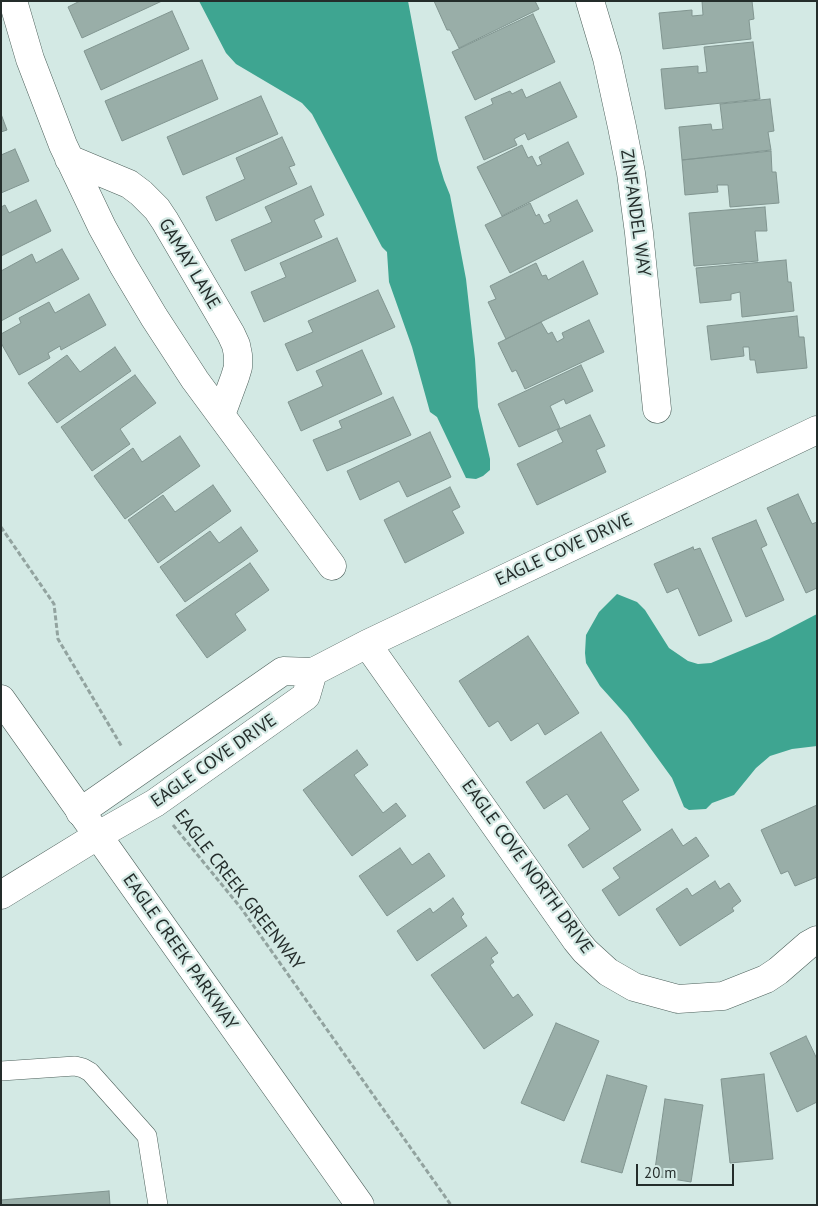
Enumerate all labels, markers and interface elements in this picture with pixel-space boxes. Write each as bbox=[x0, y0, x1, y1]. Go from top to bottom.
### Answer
street label: ZINFANDEL WAY bbox=[615, 148, 655, 278]
street label: GAMAY LANE bbox=[154, 215, 224, 313]
street label: EAGLE COVE DRIVE bbox=[492, 509, 636, 591]
street label: EAGLE COVE DRIVE bbox=[147, 710, 281, 812]
street label: EAGLE COVE NORTH DRIVE bbox=[457, 776, 597, 958]
street label: EAGLE CREEK GREENWAY bbox=[170, 806, 308, 974]
street label: EAGLE CREEK PARKWAY bbox=[118, 870, 242, 1034]
scale bar bbox=[638, 1154, 736, 1186]
text: 20 m bbox=[644, 1163, 677, 1182]

